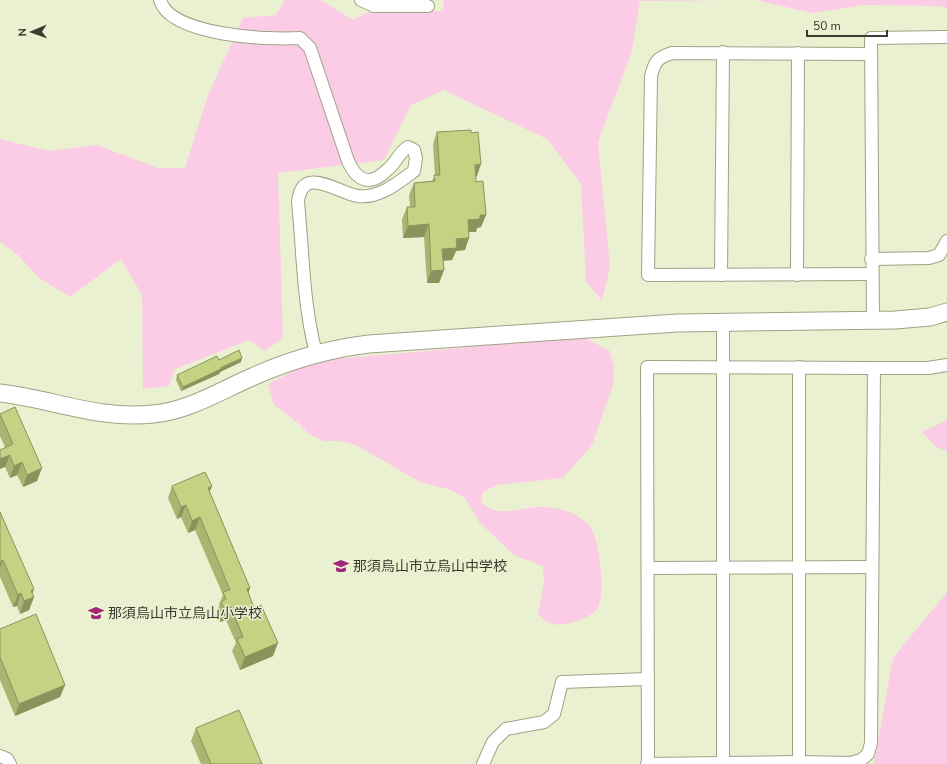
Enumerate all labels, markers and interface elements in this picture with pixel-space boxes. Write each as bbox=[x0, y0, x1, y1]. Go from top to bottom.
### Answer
north arrow bbox=[12, 12, 52, 52]
scale bar bbox=[807, 12, 887, 38]
text: 50 m bbox=[813, 18, 841, 34]
text: N bbox=[15, 28, 30, 37]
school or university icon: 那須烏山市立烏山中学校 bbox=[332, 557, 350, 575]
place label: 那須烏山市立烏山中学校 bbox=[353, 557, 507, 576]
school or university icon: 那須烏山市立烏山小学校 bbox=[87, 604, 105, 622]
place label: 那須烏山市立烏山小学校 bbox=[108, 604, 262, 623]

